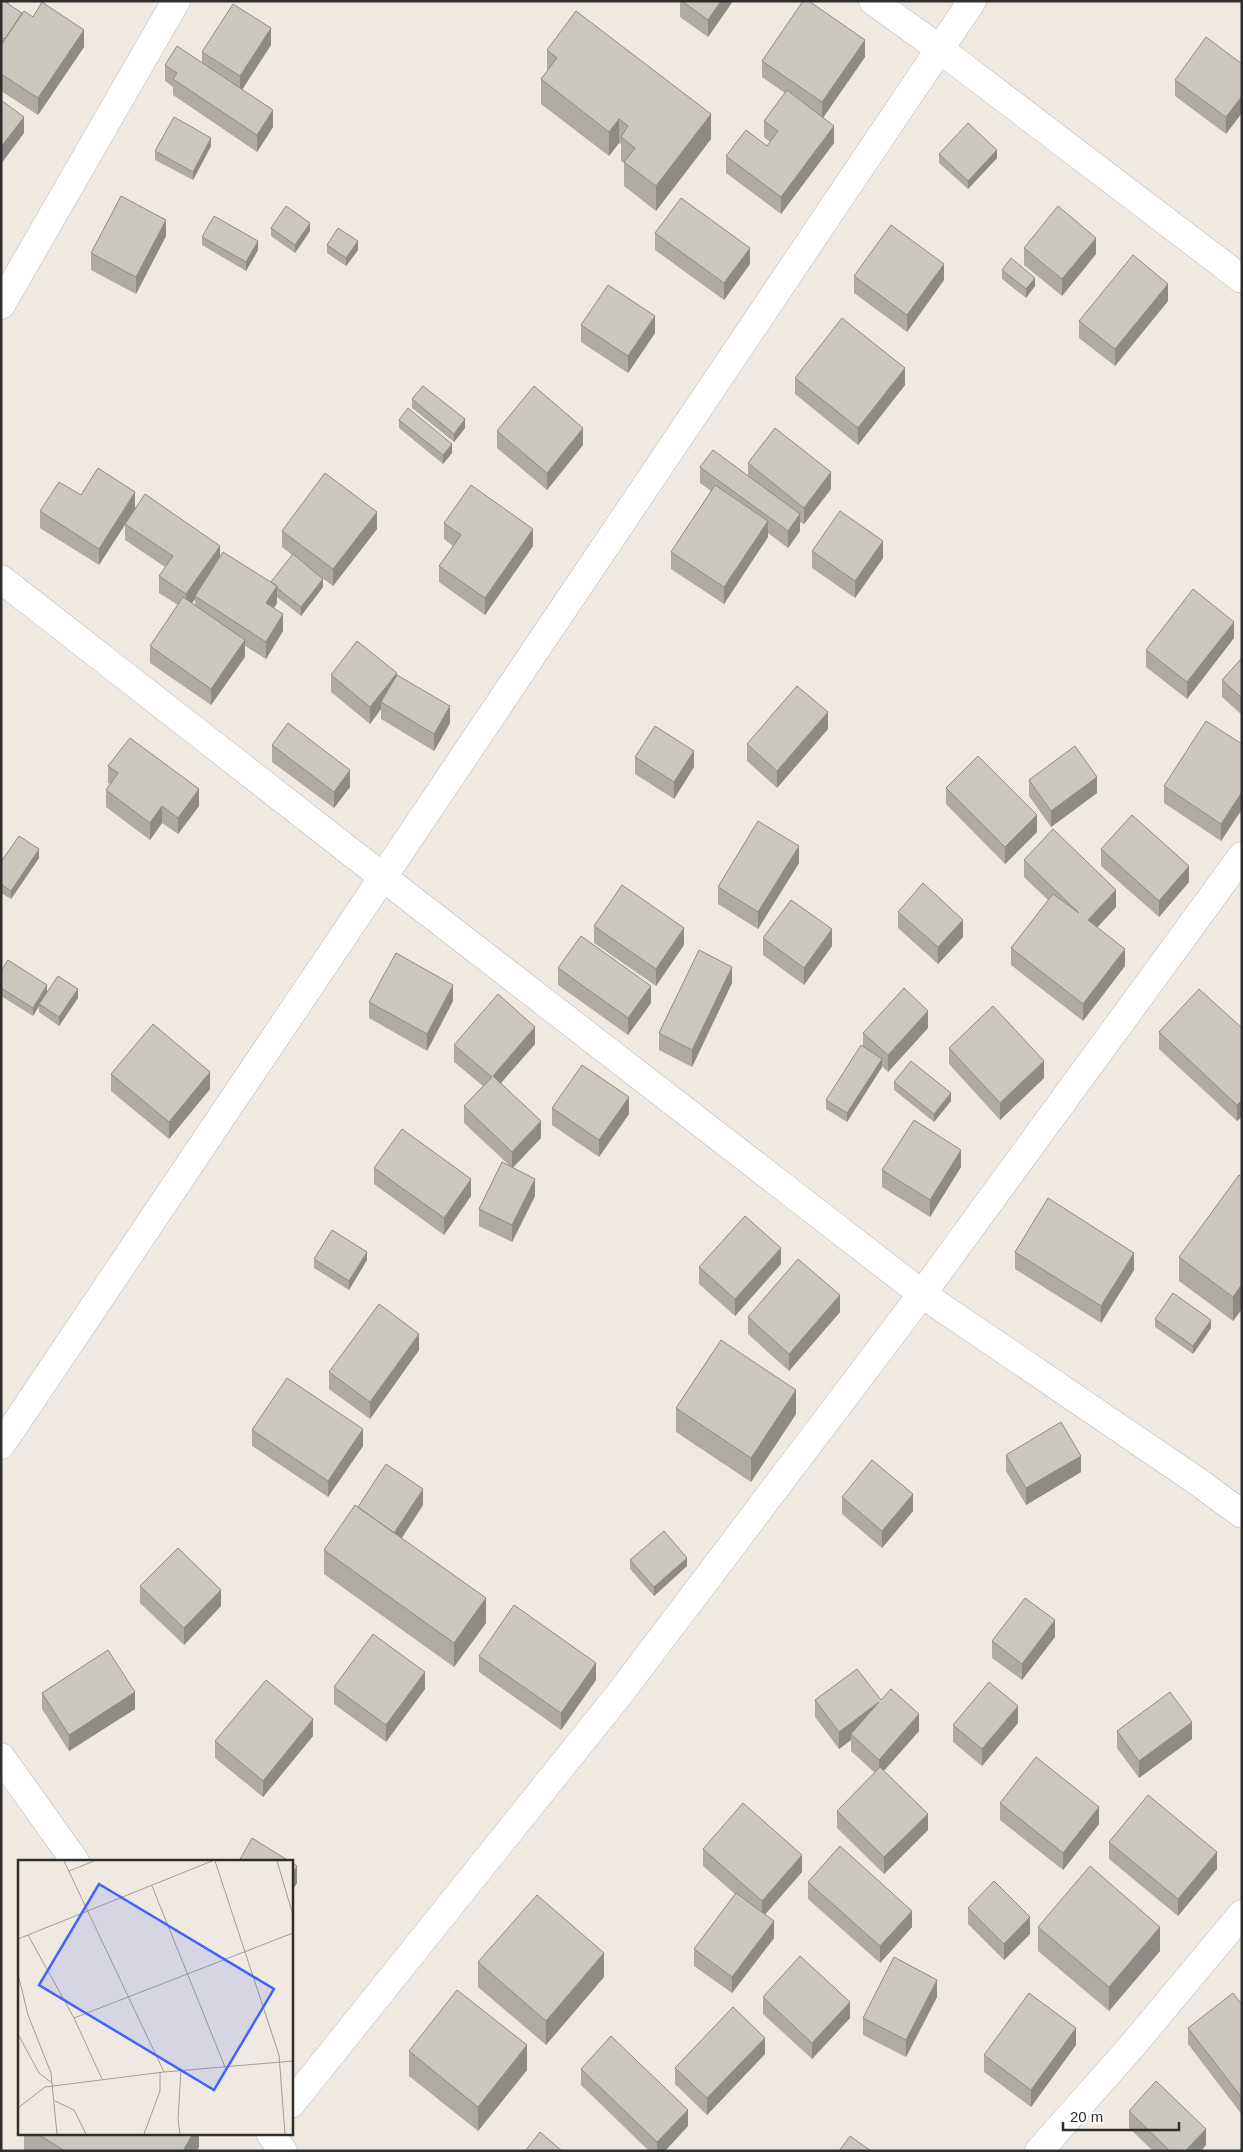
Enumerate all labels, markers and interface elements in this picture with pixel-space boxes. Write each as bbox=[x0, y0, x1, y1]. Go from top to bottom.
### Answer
inset map bbox=[18, 1860, 292, 2134]
scale bar bbox=[1063, 2100, 1179, 2132]
text: 20 m bbox=[1070, 2108, 1103, 2125]

